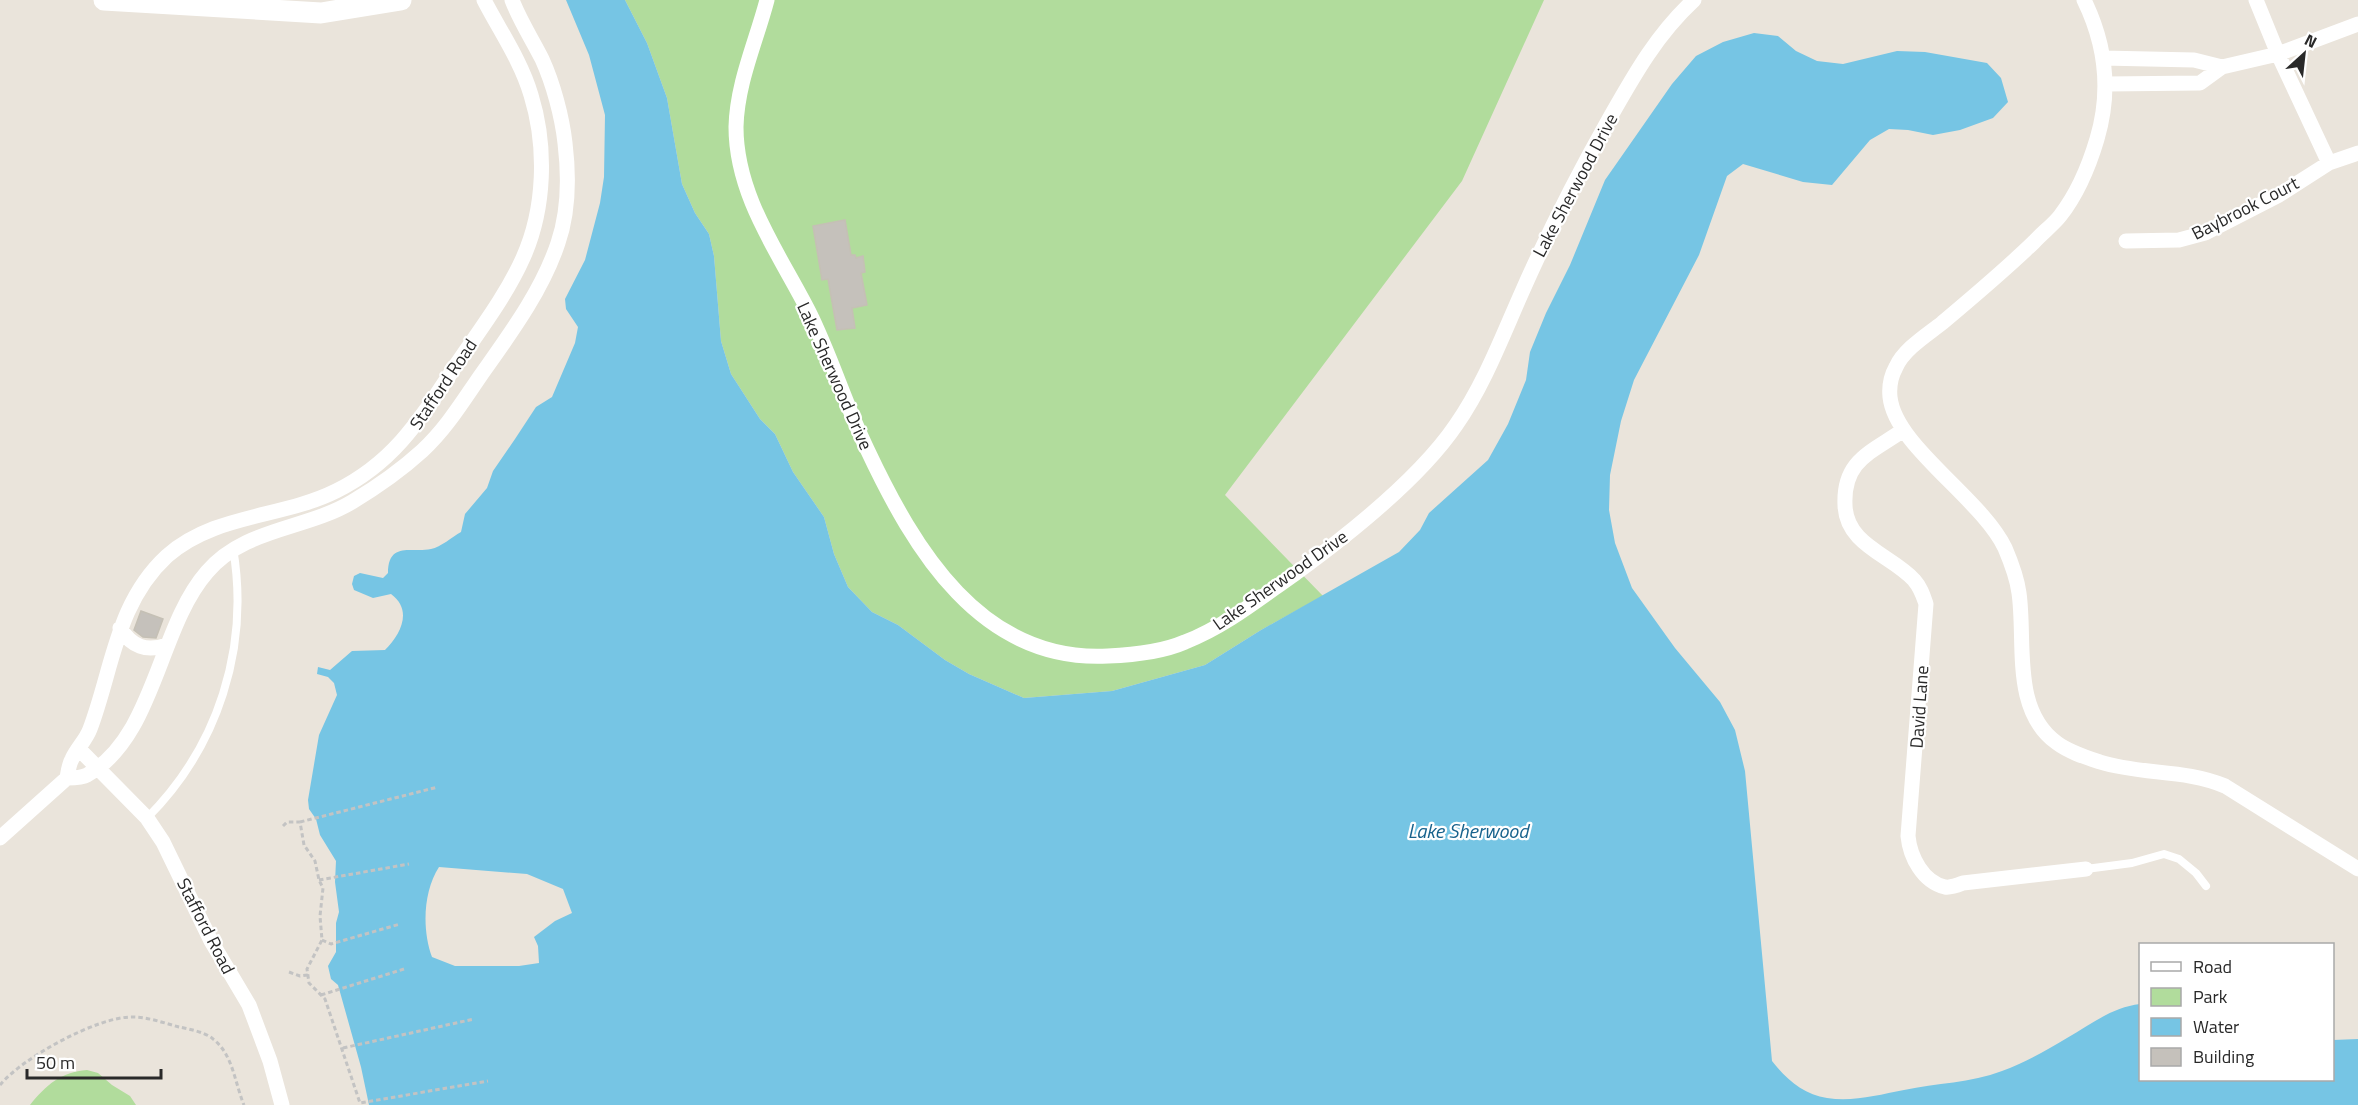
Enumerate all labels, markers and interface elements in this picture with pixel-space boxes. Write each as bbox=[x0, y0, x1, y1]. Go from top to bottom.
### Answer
north arrow bbox=[2274, 24, 2334, 84]
text: N bbox=[2300, 27, 2321, 54]
street label: Lake Sherwood Drive bbox=[1526, 108, 1624, 262]
street label: Baybrook Court bbox=[2187, 169, 2304, 247]
street label: Lake Sherwood Drive bbox=[790, 298, 880, 454]
street label: Stafford Road bbox=[403, 333, 483, 435]
street label: Lake Sherwood Drive bbox=[1207, 523, 1353, 637]
street label: David Lane bbox=[1903, 665, 1935, 749]
water label: Lake Sherwood bbox=[1408, 815, 1530, 846]
street label: Stafford Road bbox=[170, 873, 242, 979]
legend bbox=[2139, 943, 2334, 1081]
text: Road bbox=[2193, 953, 2232, 980]
text: Park bbox=[2193, 983, 2228, 1010]
text: Water bbox=[2193, 1013, 2239, 1040]
scale bar bbox=[27, 1042, 160, 1080]
text: Building bbox=[2193, 1043, 2254, 1070]
text: 50 m bbox=[36, 1049, 75, 1076]

